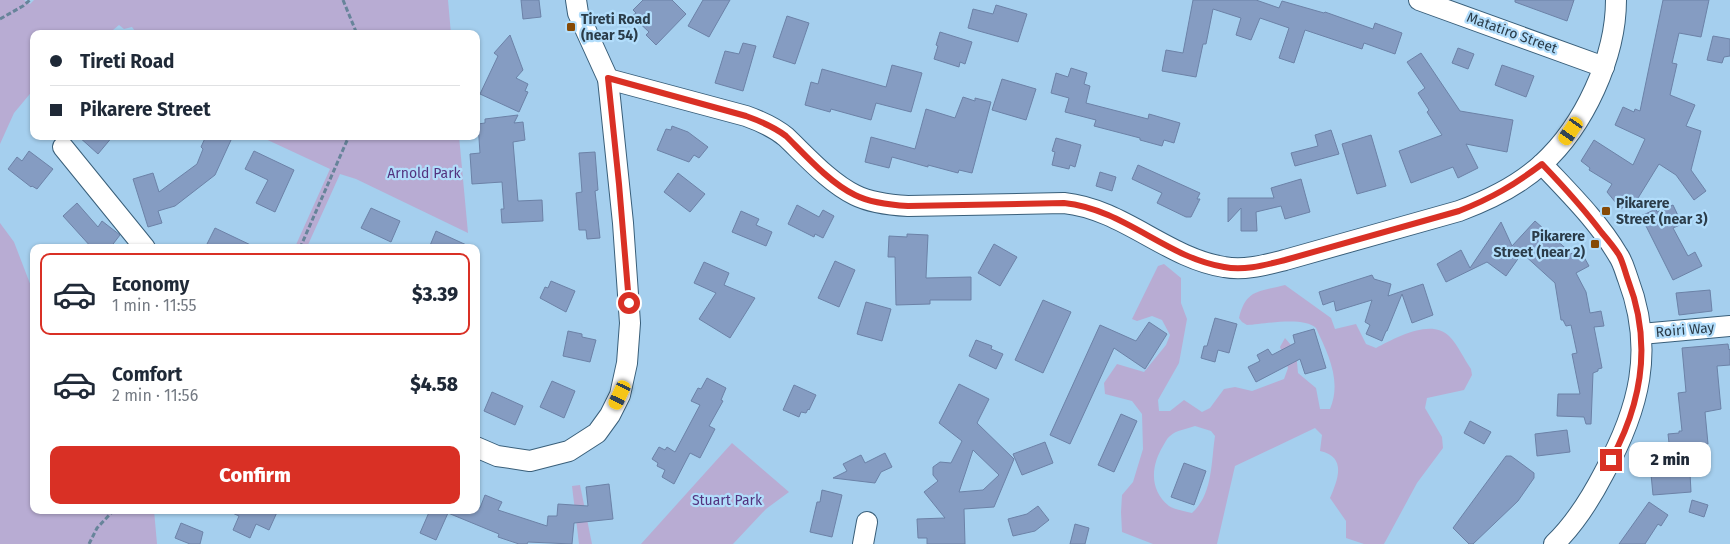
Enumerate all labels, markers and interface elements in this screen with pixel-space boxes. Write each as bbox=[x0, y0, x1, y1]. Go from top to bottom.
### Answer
street label: Matatiro Street bbox=[1464, 9, 1560, 58]
place label: Tireti Road (near 54) bbox=[581, 11, 651, 44]
marker: Tireti Road (near 54) bbox=[565, 21, 577, 33]
text: Tireti Road bbox=[80, 50, 175, 73]
text: Pikarere Street bbox=[80, 98, 211, 121]
car bbox=[1556, 114, 1585, 148]
park label: Arnold Park bbox=[387, 165, 462, 182]
place label: Pikarere Street (near 3) bbox=[1616, 195, 1708, 228]
marker: Pikarere Street (near 3) bbox=[1600, 205, 1612, 217]
place label: Pikarere Street (near 2) bbox=[1494, 228, 1585, 261]
marker: Pikarere Street (near 2) bbox=[1589, 238, 1601, 250]
icon: car bbox=[52, 272, 97, 317]
text: Economy bbox=[112, 273, 189, 296]
text: $3.39 bbox=[412, 283, 458, 306]
route start bbox=[618, 292, 640, 314]
text: 1 min · 11:55 bbox=[112, 296, 197, 315]
street label: Roiri Way bbox=[1655, 319, 1715, 341]
icon: car bbox=[52, 362, 97, 407]
text: Comfort bbox=[112, 363, 182, 386]
text: $4.58 bbox=[410, 373, 458, 396]
car bbox=[606, 378, 633, 412]
text: 2 min · 11:56 bbox=[112, 386, 198, 405]
callout: 2 min bbox=[1628, 442, 1711, 478]
button: Confirm bbox=[50, 446, 460, 504]
route end bbox=[1600, 449, 1622, 471]
text: 2 min bbox=[1650, 450, 1690, 469]
park label: Stuart Park bbox=[692, 492, 763, 509]

